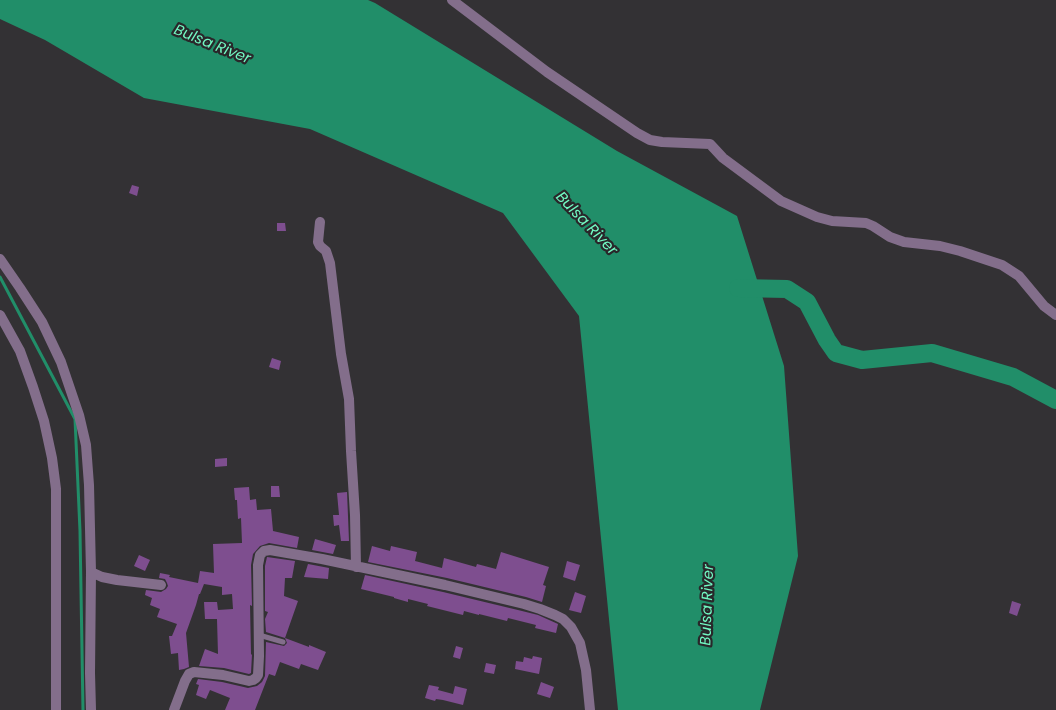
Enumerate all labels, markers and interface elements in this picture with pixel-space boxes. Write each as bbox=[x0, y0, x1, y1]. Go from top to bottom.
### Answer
water label: Bulsa River bbox=[171, 21, 253, 69]
water label: Bulsa River bbox=[551, 189, 621, 259]
water label: Bulsa River bbox=[698, 564, 718, 646]

